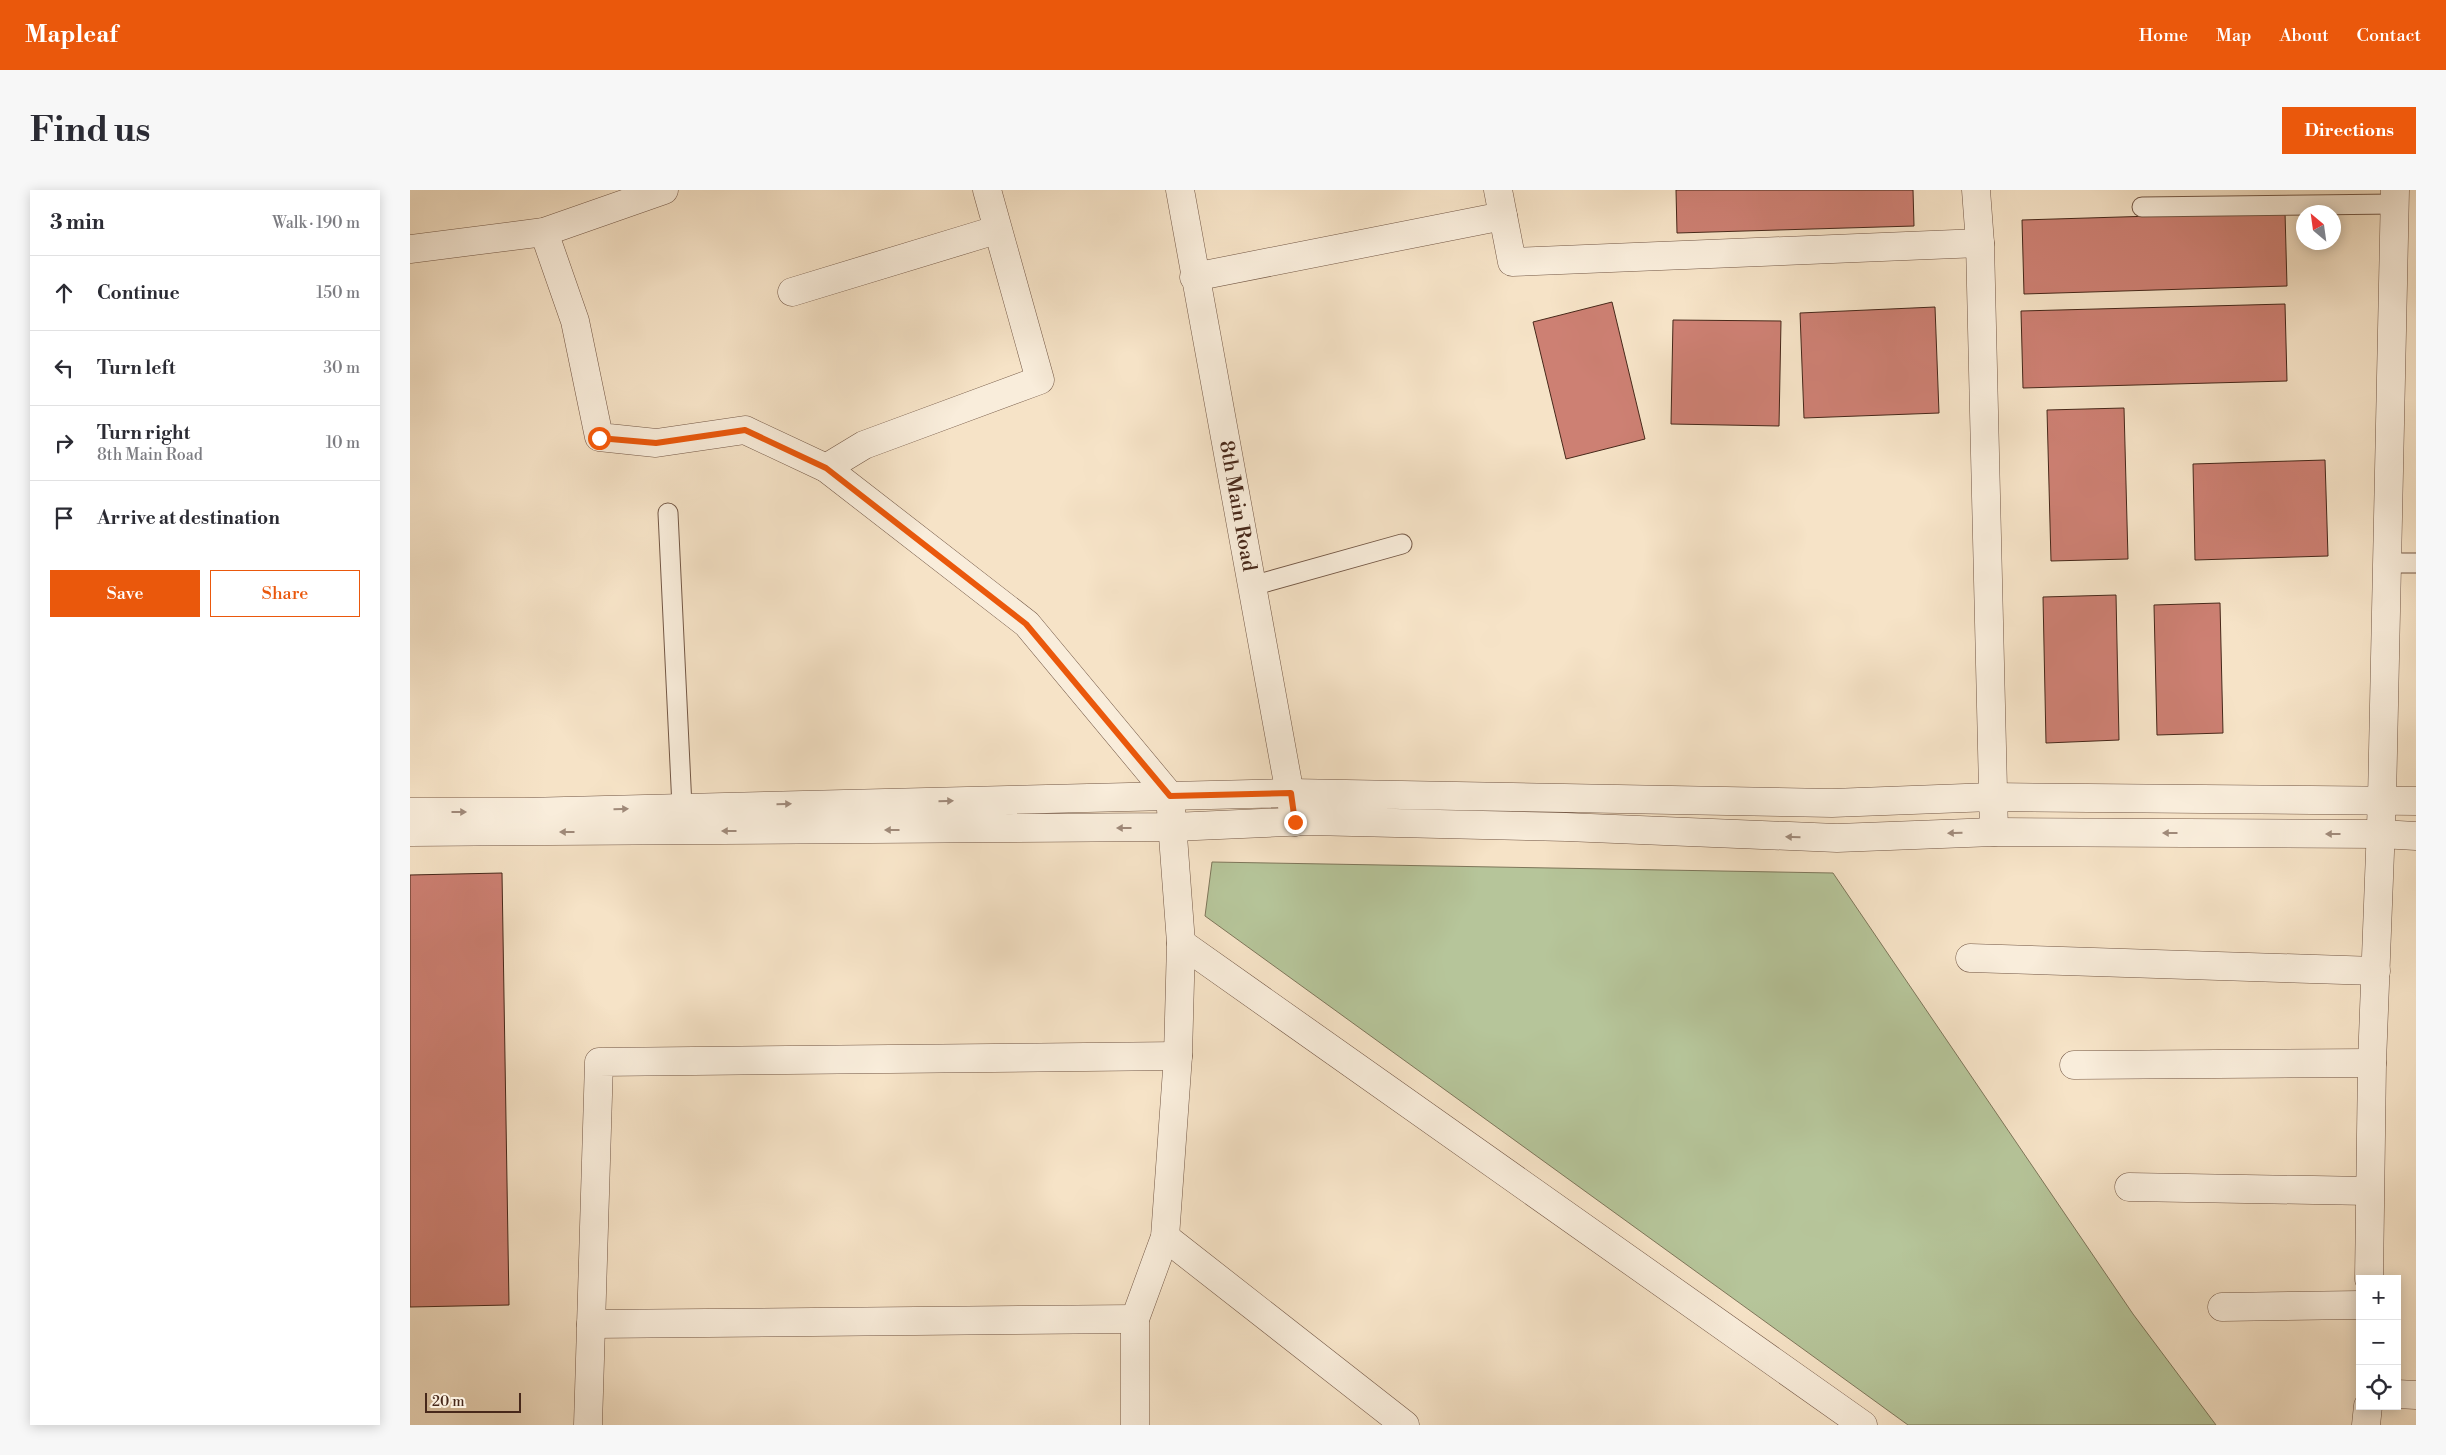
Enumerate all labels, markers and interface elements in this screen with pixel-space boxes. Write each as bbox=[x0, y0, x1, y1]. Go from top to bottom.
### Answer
text: Mapleaf bbox=[25, 20, 118, 50]
text: Home bbox=[2139, 24, 2188, 47]
text: Map bbox=[2216, 24, 2252, 47]
text: About bbox=[2280, 24, 2329, 47]
text: Contact bbox=[2357, 24, 2421, 47]
button: Directions bbox=[2282, 107, 2416, 154]
text: Find us bbox=[30, 109, 150, 152]
north arrow bbox=[2296, 205, 2341, 250]
text: 3 min bbox=[50, 210, 105, 236]
text: Walk · 190 m bbox=[272, 213, 360, 233]
icon: ahead bbox=[50, 279, 78, 307]
text: Continue bbox=[97, 281, 180, 305]
text: 150 m bbox=[316, 283, 360, 303]
icon: left bbox=[50, 354, 78, 382]
text: Turn left bbox=[97, 356, 176, 380]
text: 30 m bbox=[323, 358, 360, 378]
text: Turn right bbox=[97, 421, 190, 445]
route start bbox=[588, 427, 611, 450]
icon: right bbox=[50, 429, 78, 457]
text: 10 m bbox=[326, 433, 360, 453]
street label: 8th Main Road bbox=[1213, 438, 1262, 574]
text: 8th Main Road bbox=[97, 445, 203, 465]
icon: arrive bbox=[50, 504, 78, 532]
text: Arrive at destination bbox=[97, 506, 280, 530]
button: Save bbox=[50, 570, 200, 617]
button: Share bbox=[210, 570, 360, 617]
one-way arrow bbox=[938, 797, 954, 805]
one-way arrow bbox=[776, 800, 792, 808]
one-way arrow bbox=[613, 804, 629, 812]
one-way arrow bbox=[451, 808, 467, 816]
route end bbox=[1284, 811, 1307, 834]
one-way arrow bbox=[1116, 824, 1132, 832]
one-way arrow bbox=[884, 826, 900, 834]
one-way arrow bbox=[721, 827, 737, 835]
one-way arrow bbox=[559, 829, 575, 837]
one-way arrow bbox=[2162, 829, 2178, 837]
one-way arrow bbox=[1947, 830, 1963, 838]
one-way arrow bbox=[2324, 830, 2340, 838]
one-way arrow bbox=[1784, 832, 1800, 840]
map controls bbox=[2356, 1275, 2401, 1410]
button: + bbox=[2356, 1275, 2401, 1320]
button: − bbox=[2356, 1320, 2401, 1365]
button: locate bbox=[2356, 1365, 2401, 1410]
scale bar bbox=[425, 1390, 521, 1413]
text: 20 m bbox=[432, 1393, 464, 1411]

